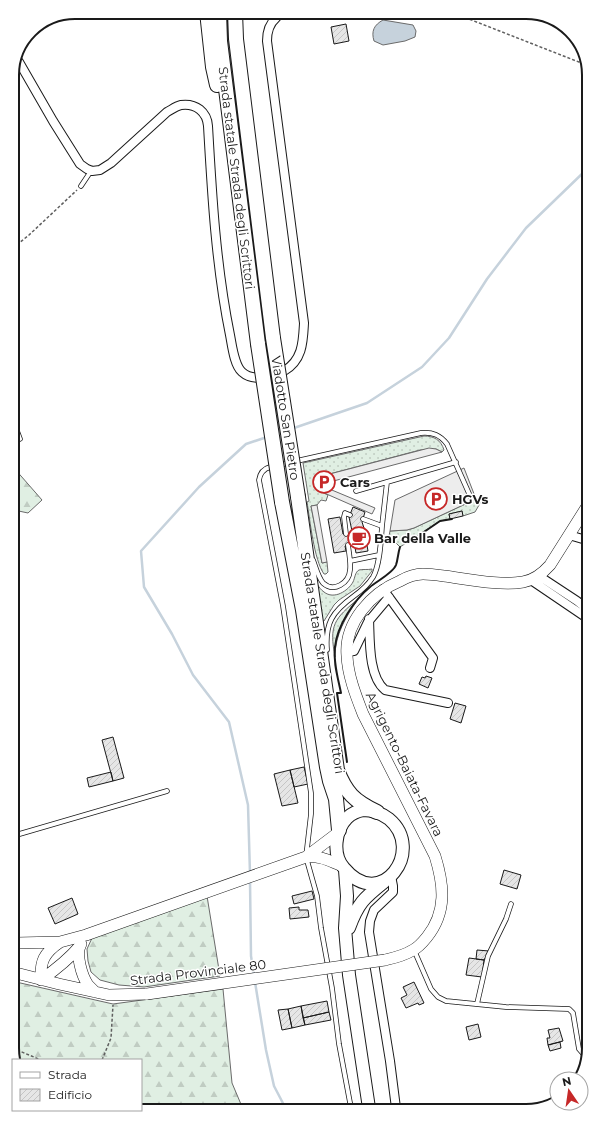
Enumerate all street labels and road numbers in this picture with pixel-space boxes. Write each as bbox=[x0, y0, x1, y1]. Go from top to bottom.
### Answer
street label: Strada statale Strada degli Scrittori bbox=[215, 66, 259, 290]
street label: Viadotto San Pietro bbox=[268, 355, 304, 481]
street label: Strada statale Strada degli Scrittori bbox=[298, 551, 348, 775]
street label: Agrigento-Baiata-Favara bbox=[363, 689, 447, 839]
street label: Strada Provinciale 80 bbox=[129, 956, 267, 988]

